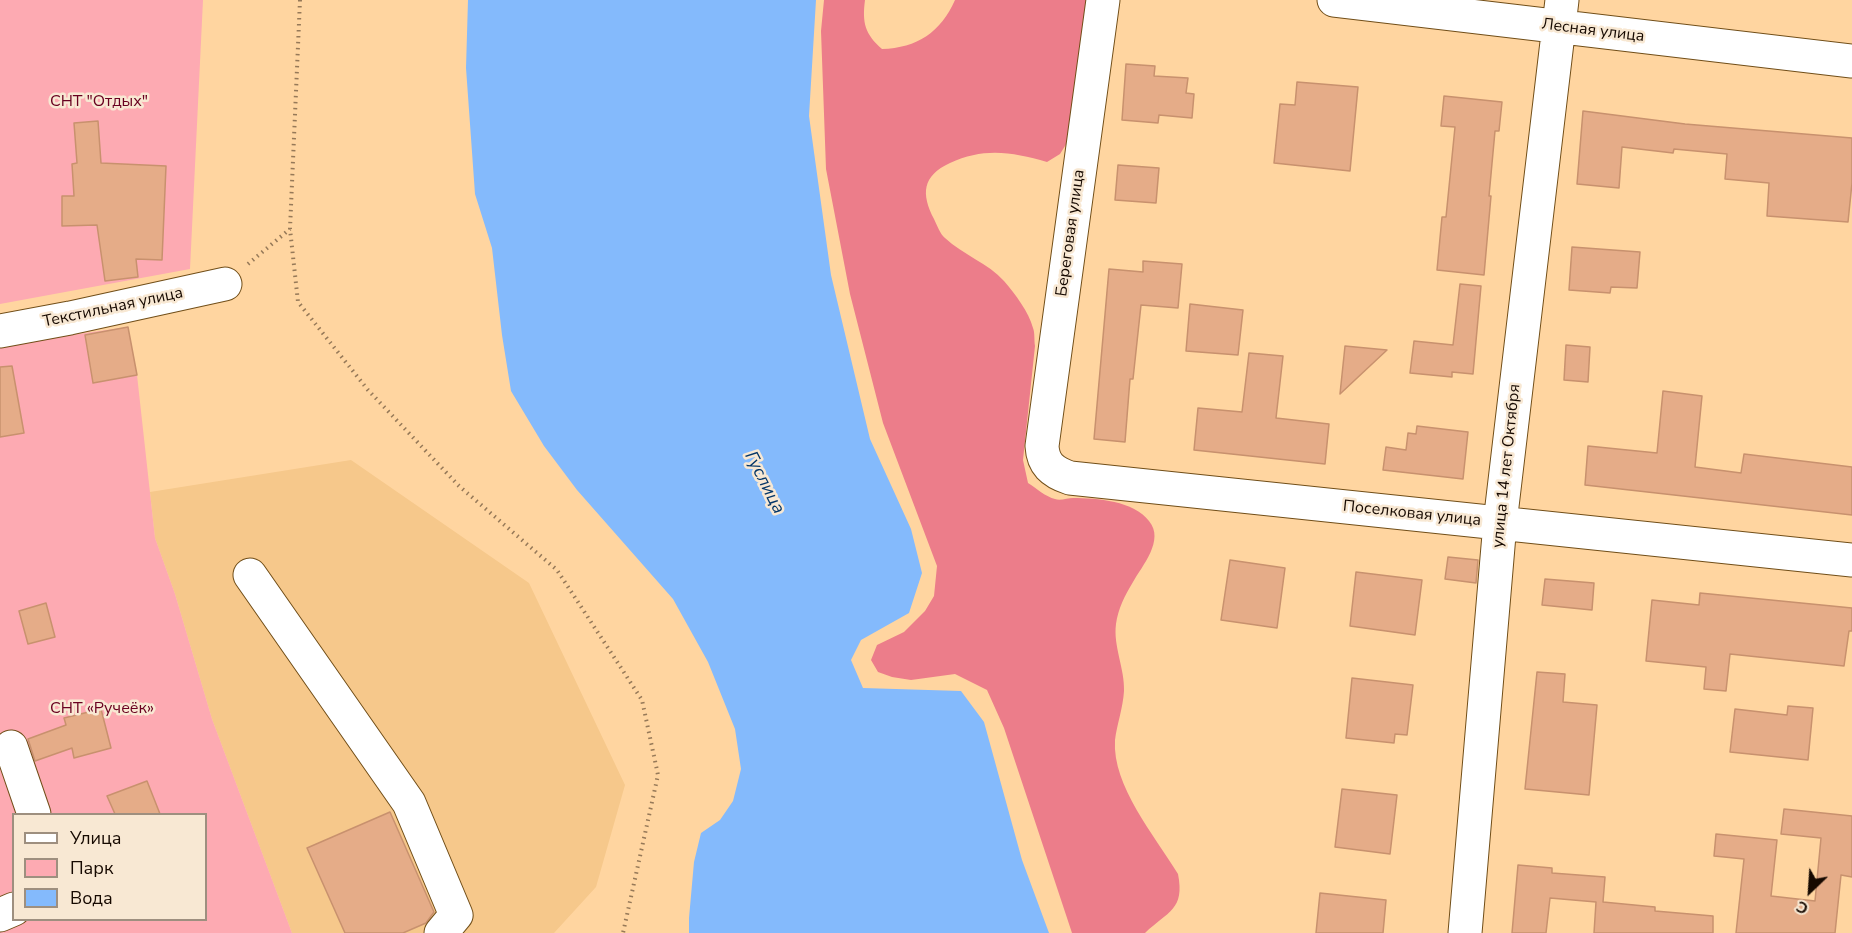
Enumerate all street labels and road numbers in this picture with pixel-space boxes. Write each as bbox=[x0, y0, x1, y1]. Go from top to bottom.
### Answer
street label: Лесная улица bbox=[1540, 15, 1646, 47]
street label: Береговая улица bbox=[1053, 168, 1089, 298]
street label: Текстильная улица bbox=[41, 284, 185, 332]
street label: улица 14 лет Октября bbox=[1489, 383, 1525, 549]
street label: Поселковая улица bbox=[1342, 497, 1482, 531]

